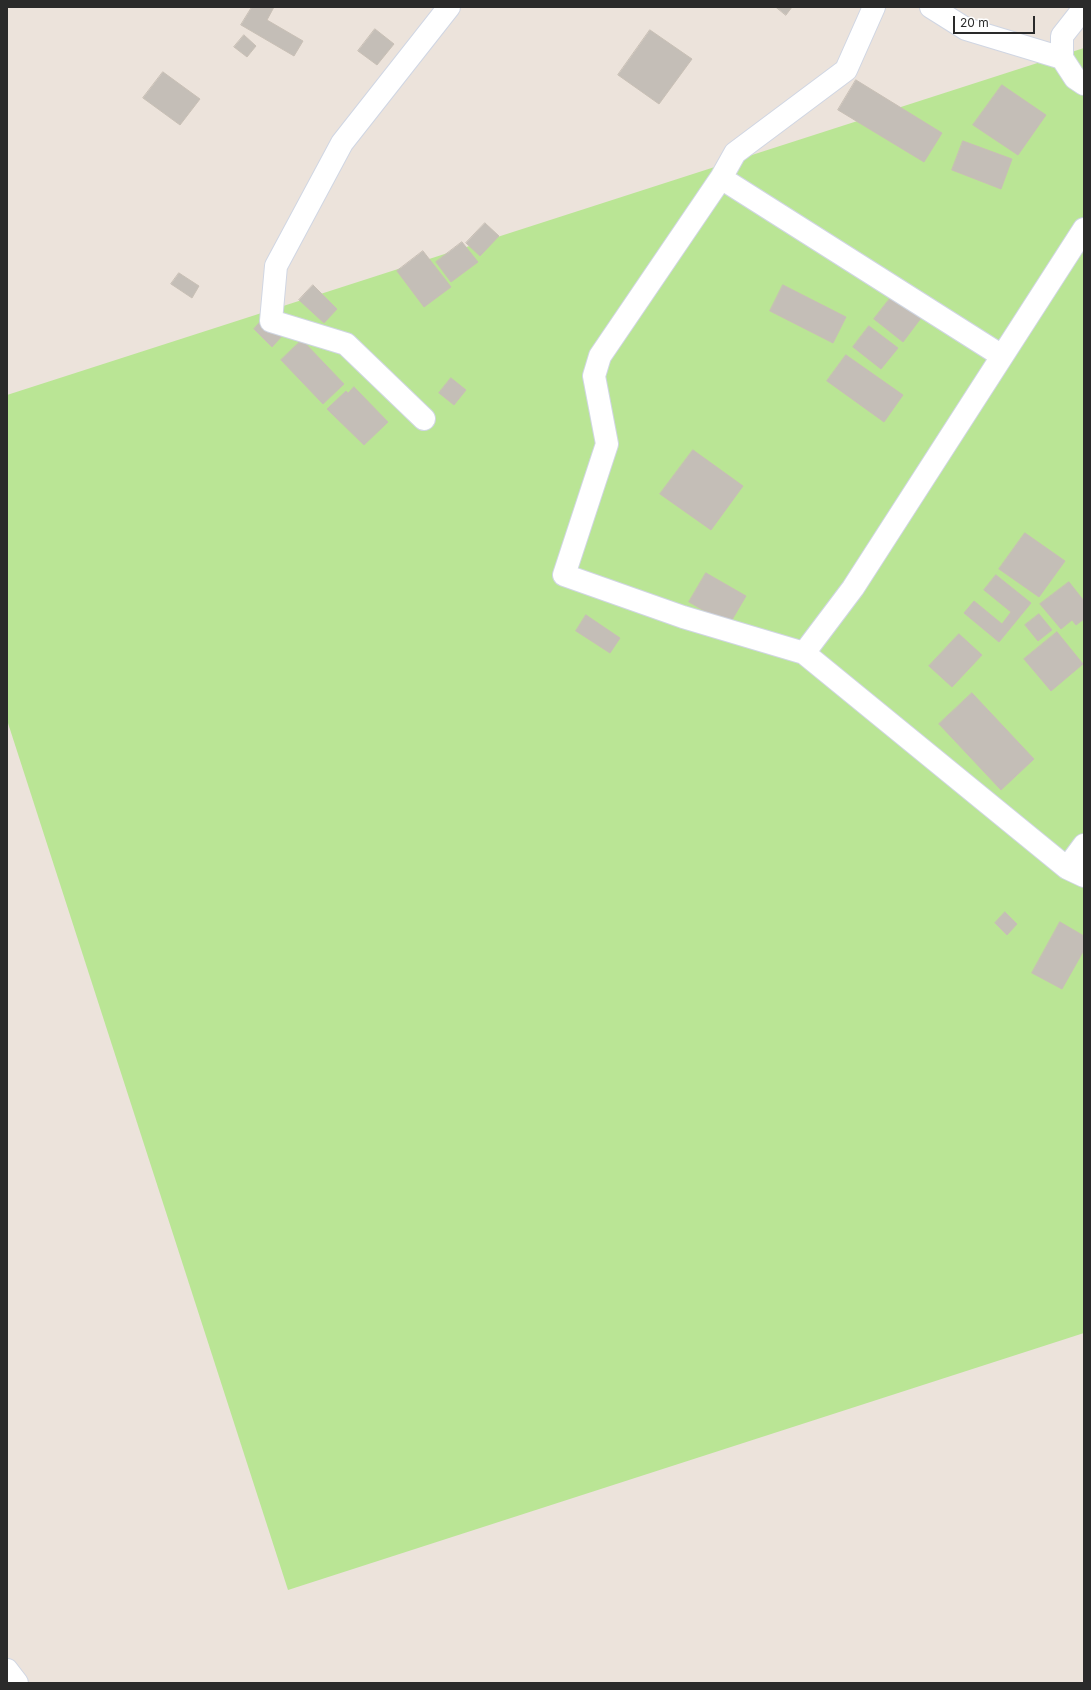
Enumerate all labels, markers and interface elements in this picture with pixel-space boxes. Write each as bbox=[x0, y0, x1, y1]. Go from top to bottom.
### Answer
scale bar bbox=[955, 8, 1037, 34]
text: 20 m bbox=[960, 15, 989, 30]

